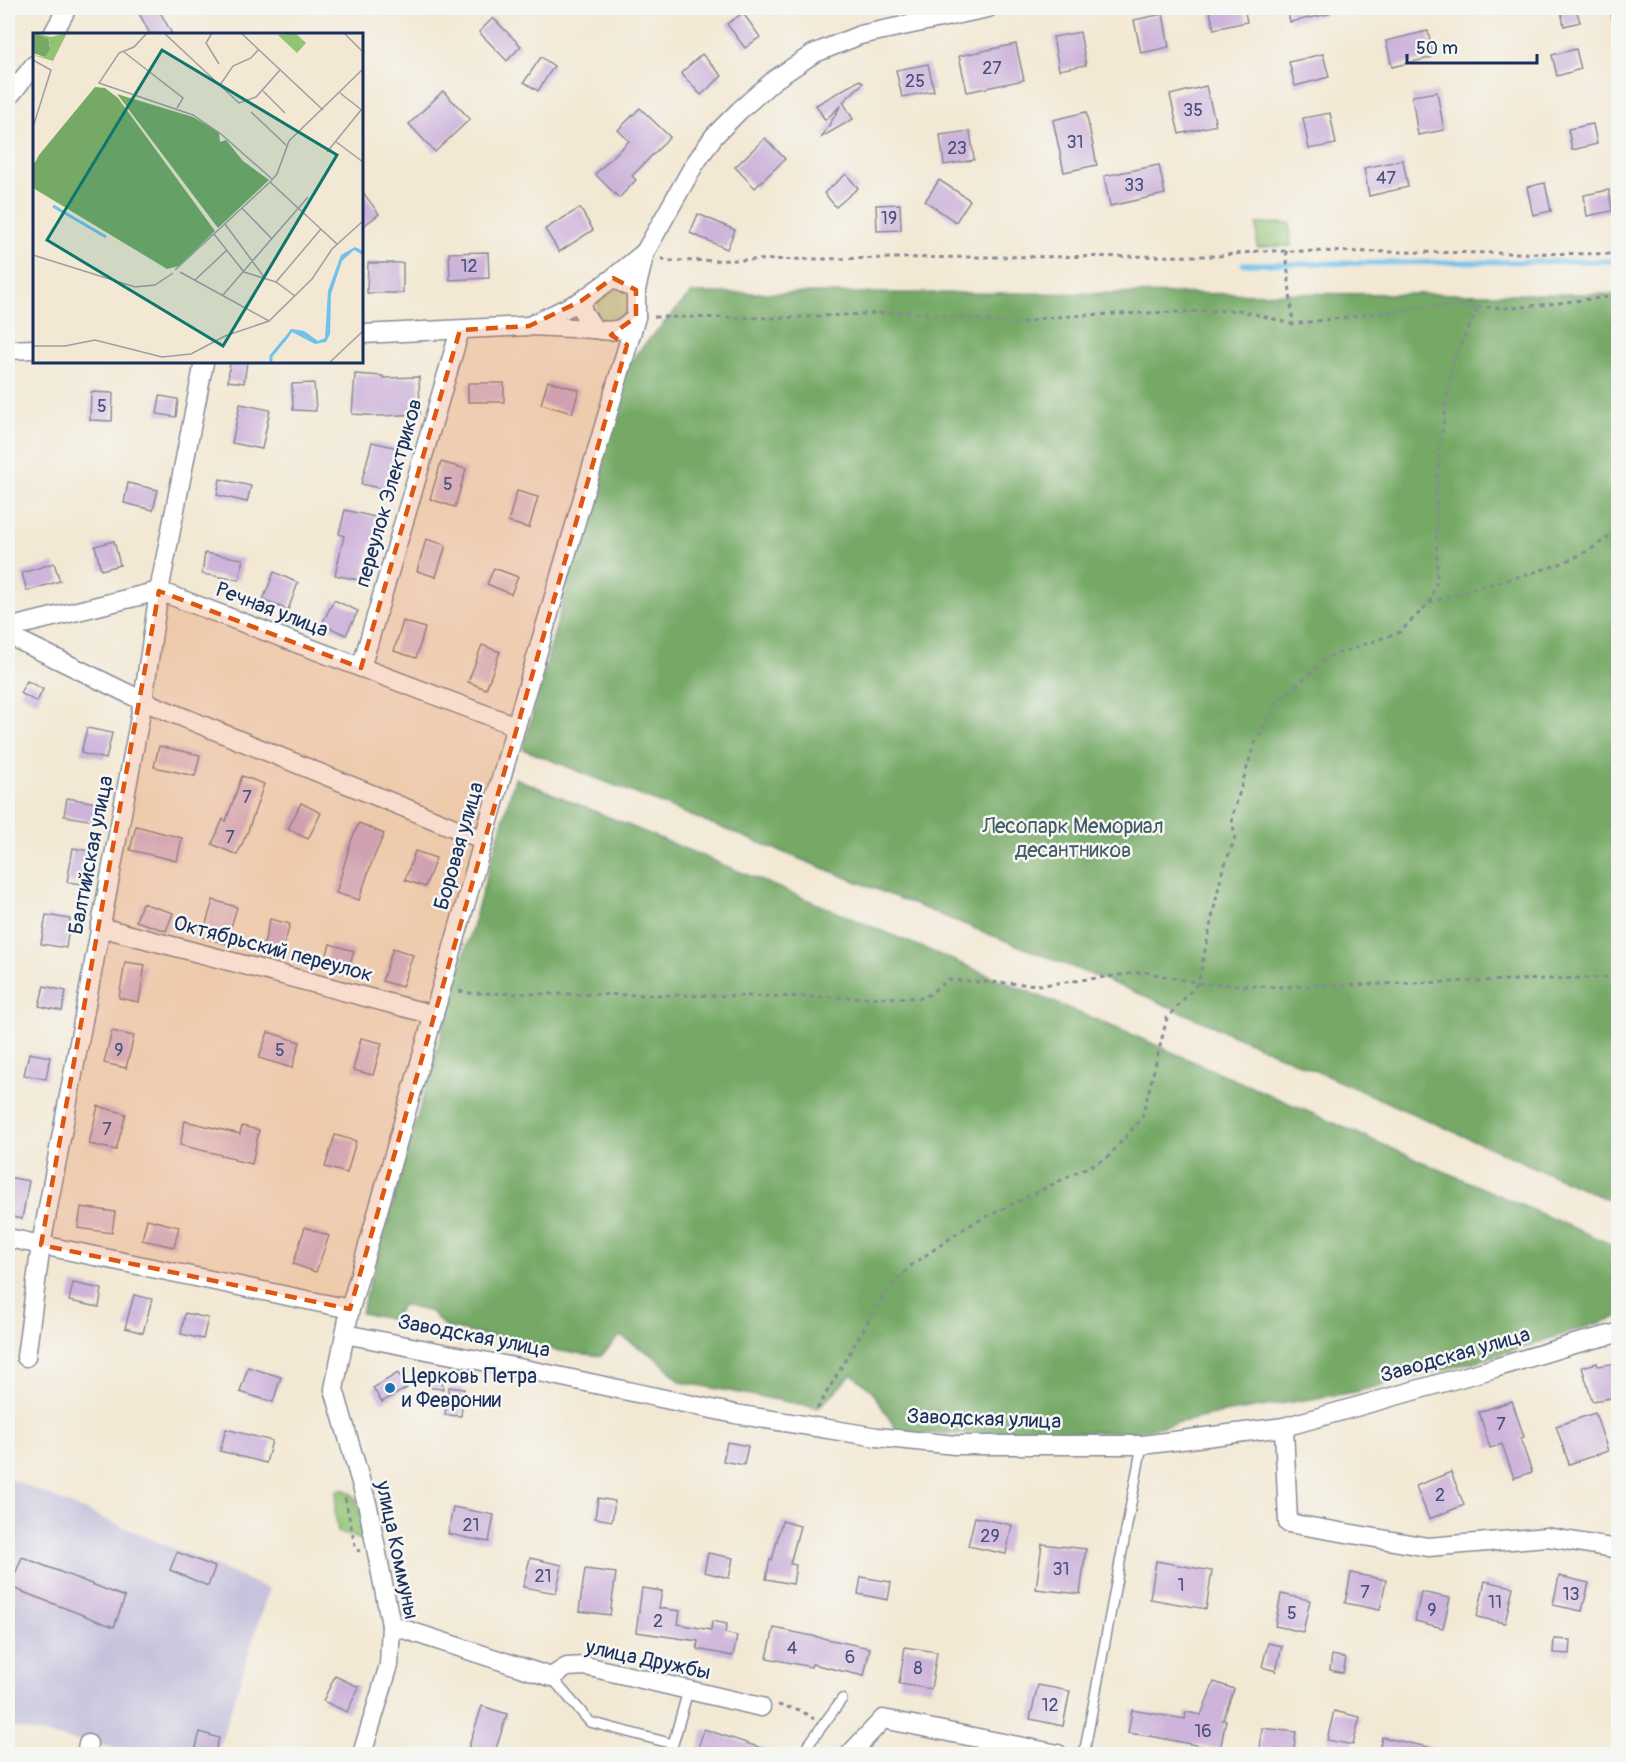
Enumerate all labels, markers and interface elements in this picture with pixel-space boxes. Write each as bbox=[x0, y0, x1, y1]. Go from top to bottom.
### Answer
scale bar bbox=[1407, 27, 1538, 65]
inset map bbox=[33, 33, 363, 363]
text: 50 m bbox=[1416, 37, 1458, 60]
house number: 27 bbox=[982, 57, 1002, 80]
house number: 25 bbox=[905, 70, 925, 93]
house number: 35 bbox=[1183, 99, 1203, 122]
house number: 31 bbox=[1066, 131, 1084, 154]
house number: 23 bbox=[947, 137, 967, 160]
house number: 47 bbox=[1376, 167, 1396, 190]
house number: 33 bbox=[1124, 174, 1144, 197]
house number: 19 bbox=[881, 207, 897, 230]
house number: 12 bbox=[460, 255, 478, 278]
house number: 5 bbox=[97, 395, 107, 418]
street label: переулок Электриков bbox=[349, 396, 429, 590]
house number: 5 bbox=[443, 473, 453, 496]
street label: Речная улица bbox=[212, 576, 332, 644]
street label: Балтийская улица bbox=[62, 773, 120, 937]
street label: Боровая улица bbox=[428, 779, 490, 913]
house number: 7 bbox=[242, 786, 252, 809]
park label: Лесопарк Мемориал десантников bbox=[981, 813, 1164, 864]
house number: 7 bbox=[225, 826, 235, 849]
street label: Октябрьский переулок bbox=[170, 909, 376, 989]
house number: 9 bbox=[114, 1039, 124, 1062]
house number: 5 bbox=[275, 1039, 285, 1062]
house number: 7 bbox=[102, 1118, 112, 1141]
street label: Заводская улица bbox=[396, 1308, 552, 1364]
street label: Заводская улица bbox=[1377, 1321, 1533, 1389]
place label: Церковь Петра и Февронии bbox=[402, 1363, 537, 1414]
marker: Церковь Петра и Февронии bbox=[383, 1381, 397, 1395]
street label: Заводская улица bbox=[906, 1403, 1062, 1435]
house number: 7 bbox=[1496, 1413, 1506, 1436]
street label: улица Коммуны bbox=[369, 1477, 425, 1622]
house number: 2 bbox=[1435, 1484, 1445, 1507]
house number: 21 bbox=[462, 1514, 480, 1537]
house number: 29 bbox=[980, 1525, 1000, 1548]
house number: 31 bbox=[1052, 1558, 1070, 1581]
house number: 21 bbox=[534, 1565, 552, 1588]
house number: 1 bbox=[1177, 1574, 1185, 1597]
house number: 7 bbox=[1360, 1581, 1370, 1604]
house number: 13 bbox=[1562, 1583, 1580, 1606]
house number: 11 bbox=[1488, 1591, 1502, 1614]
house number: 9 bbox=[1427, 1599, 1437, 1622]
house number: 5 bbox=[1287, 1602, 1297, 1625]
house number: 2 bbox=[653, 1610, 663, 1633]
street label: улица Дружбы bbox=[582, 1633, 713, 1686]
house number: 4 bbox=[787, 1637, 798, 1660]
house number: 6 bbox=[845, 1646, 855, 1669]
house number: 8 bbox=[913, 1657, 923, 1680]
house number: 12 bbox=[1041, 1694, 1059, 1717]
house number: 16 bbox=[1194, 1720, 1212, 1743]

